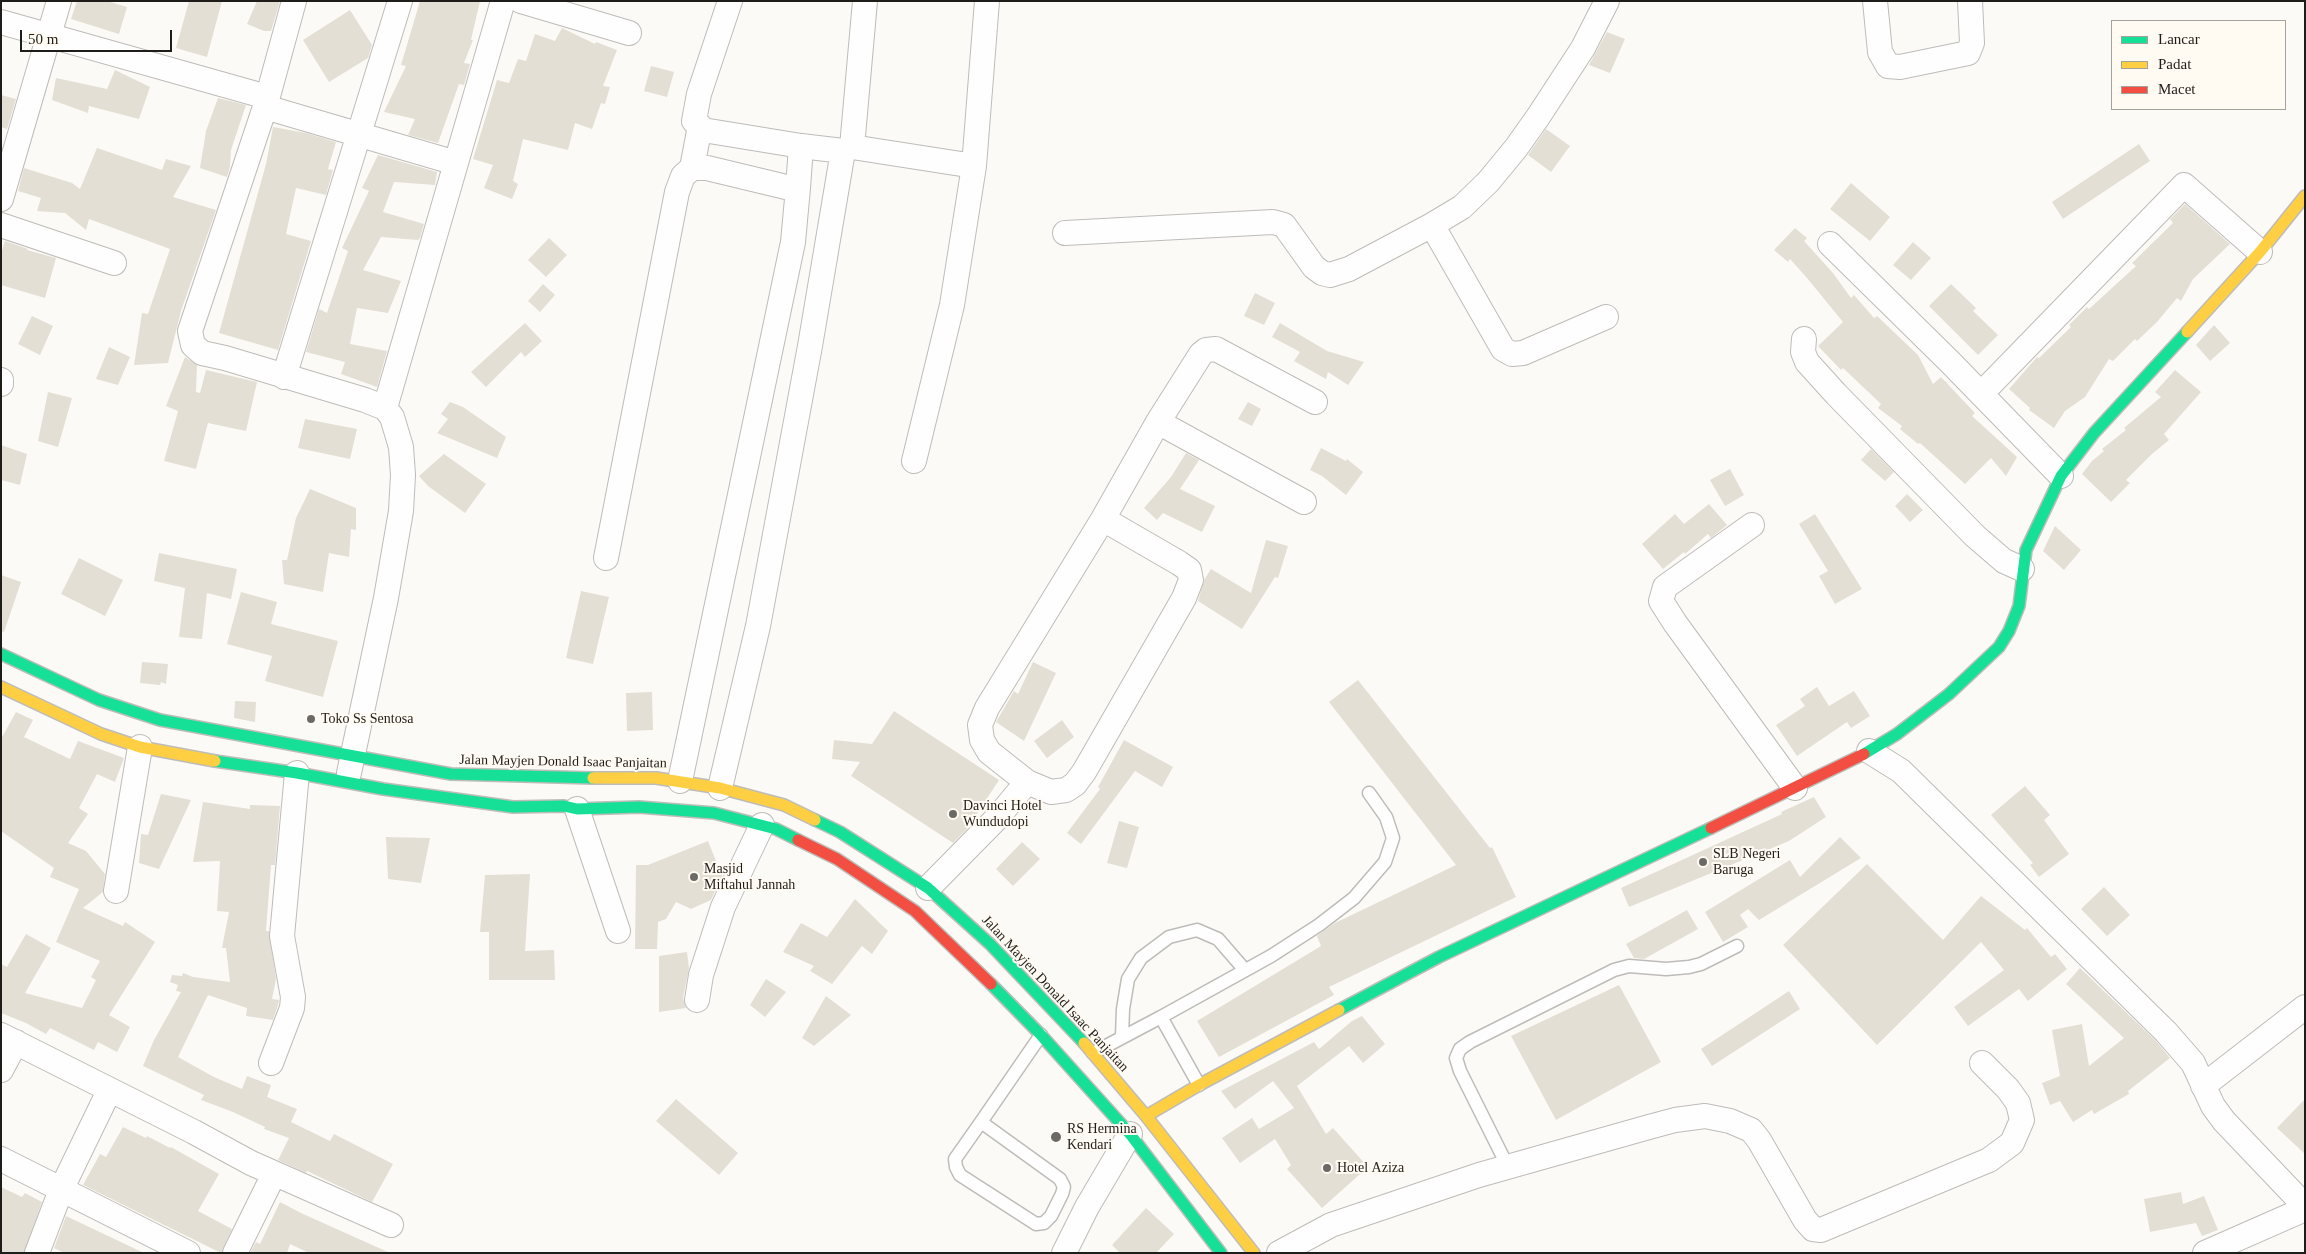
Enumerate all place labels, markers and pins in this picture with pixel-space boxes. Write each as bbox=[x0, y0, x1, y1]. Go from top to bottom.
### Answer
place label: Toko Ss Sentosa bbox=[321, 711, 413, 727]
marker: Toko Ss Sentosa bbox=[305, 713, 317, 725]
place label: Davinci Hotel Wundudopi bbox=[963, 798, 1042, 830]
marker: Davinci Hotel Wundudopi bbox=[947, 808, 959, 820]
place label: SLB Negeri Baruga bbox=[1713, 846, 1780, 879]
marker: SLB Negeri Baruga bbox=[1697, 856, 1709, 868]
place label: Masjid Miftahul Jannah bbox=[704, 861, 795, 894]
marker: Masjid Miftahul Jannah bbox=[688, 871, 700, 883]
place label: RS Hermina Kendari bbox=[1067, 1121, 1137, 1154]
marker: RS Hermina Kendari bbox=[1049, 1130, 1063, 1144]
place label: Hotel Aziza bbox=[1337, 1160, 1404, 1176]
marker: Hotel Aziza bbox=[1321, 1162, 1333, 1174]

